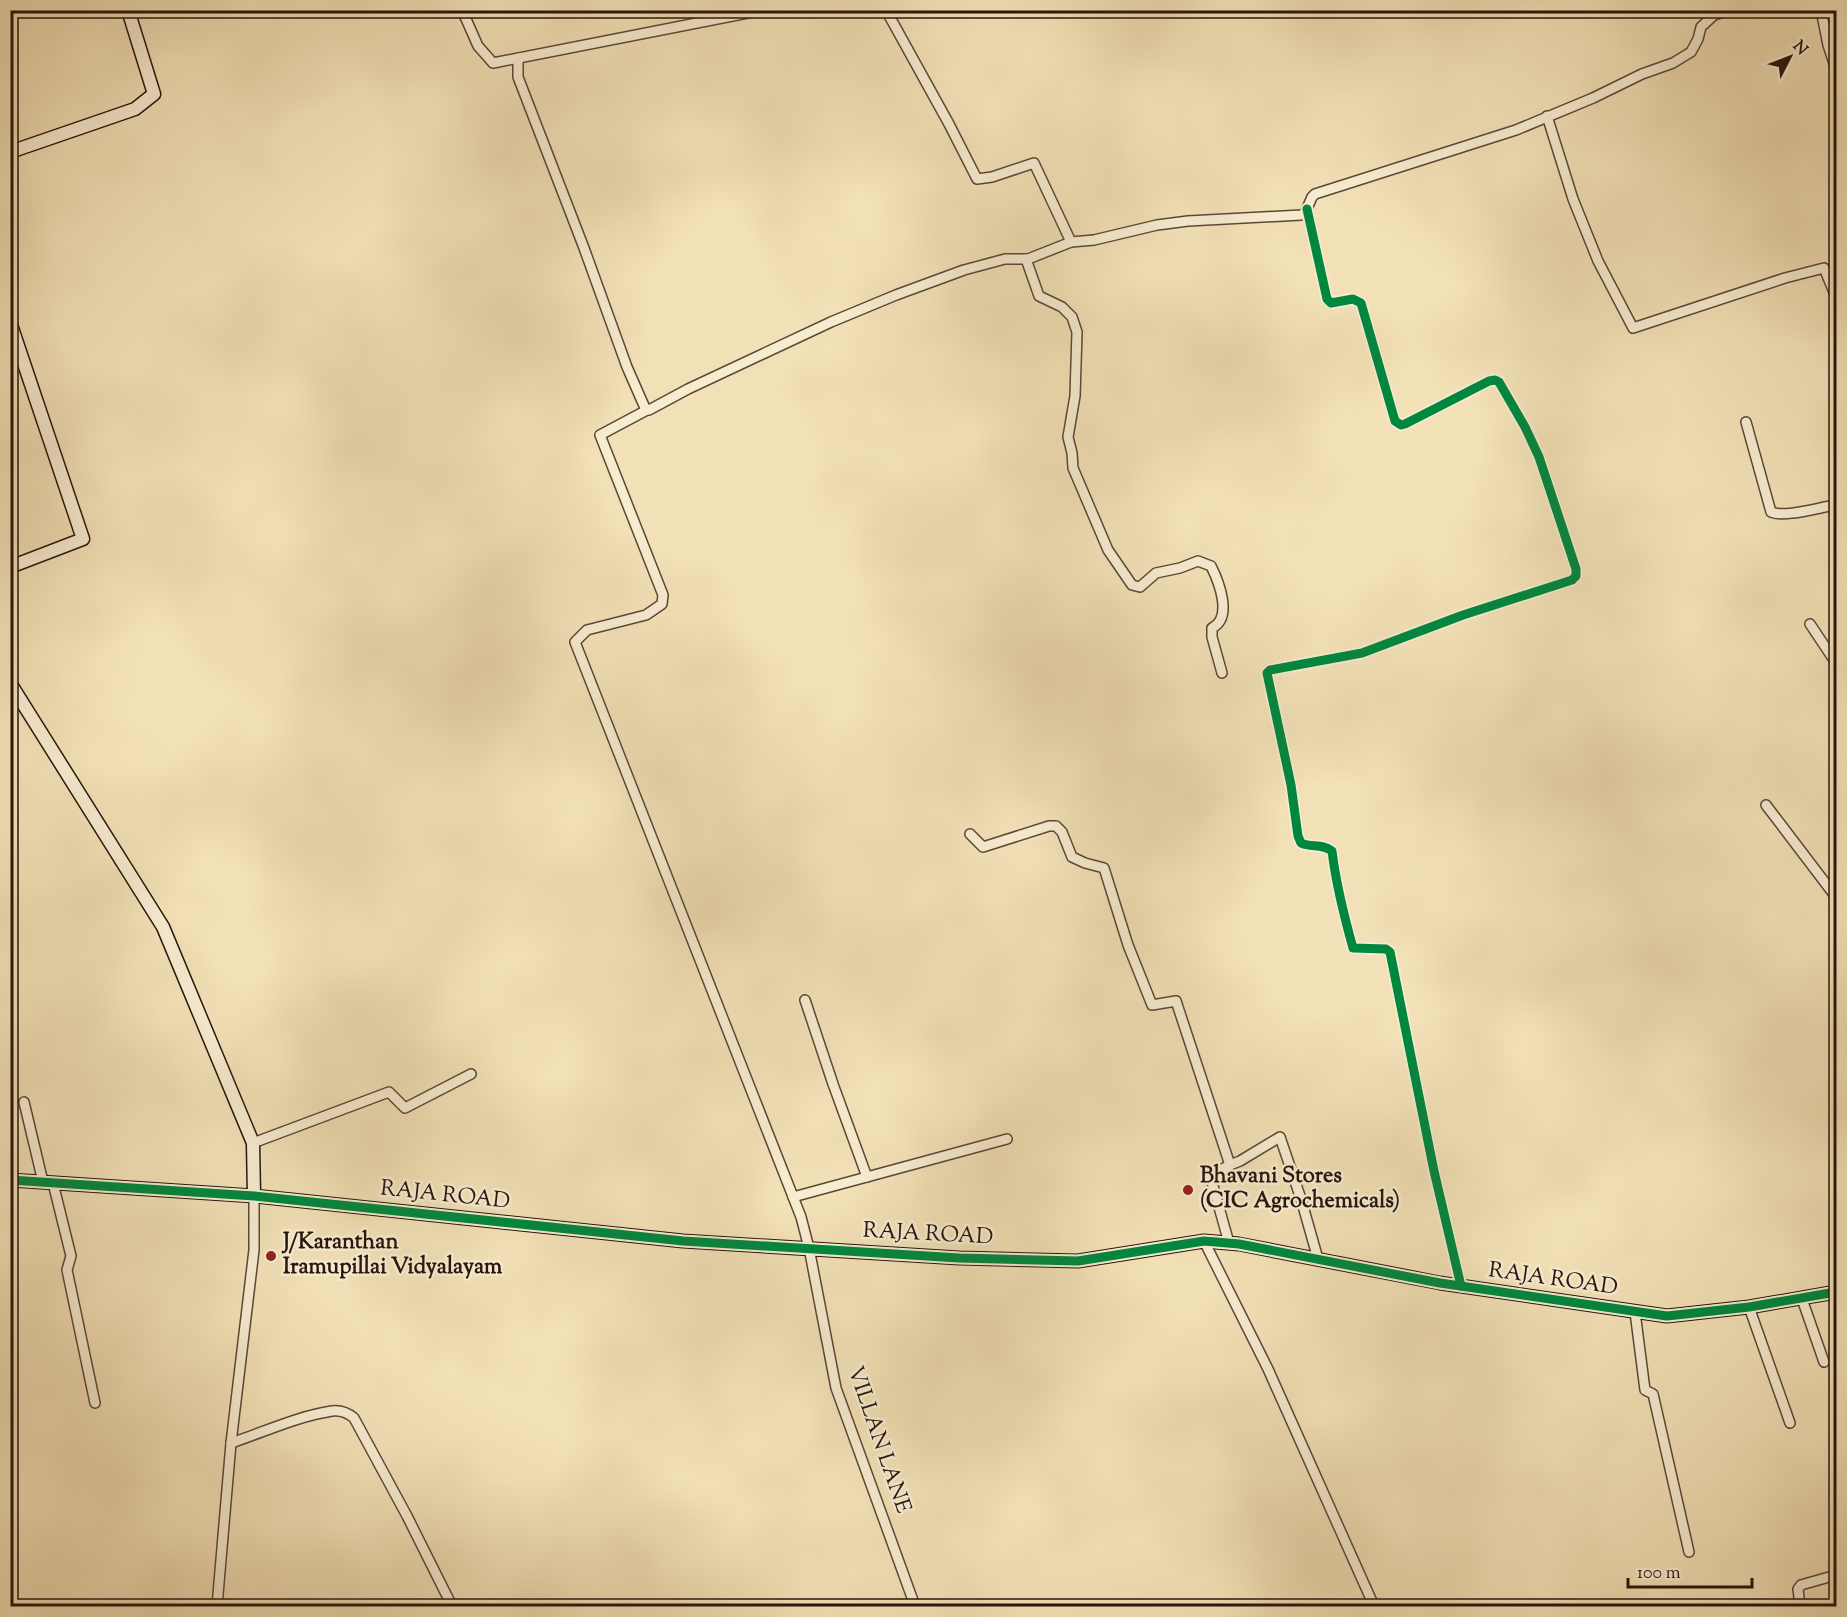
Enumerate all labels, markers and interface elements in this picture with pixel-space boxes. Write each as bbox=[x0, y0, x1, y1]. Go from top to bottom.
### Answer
north arrow bbox=[1760, 27, 1820, 87]
text: N bbox=[1786, 36, 1812, 61]
place label: Bhavani Stores (CIC Agrochemicals) bbox=[1200, 1161, 1400, 1218]
street label: RAJA ROAD bbox=[378, 1173, 512, 1219]
marker: Bhavani Stores (CIC Agrochemicals) bbox=[1181, 1183, 1195, 1197]
street label: RAJA ROAD bbox=[862, 1216, 994, 1254]
place label: J/Karanthan Iramupillai Vidyalayam bbox=[281, 1227, 503, 1284]
marker: J/Karanthan Iramupillai Vidyalayam bbox=[264, 1249, 278, 1263]
street label: RAJA ROAD bbox=[1486, 1255, 1620, 1305]
street label: VILLAN LANE bbox=[838, 1362, 918, 1518]
scale bar bbox=[1628, 1551, 1752, 1589]
text: 100 m bbox=[1637, 1561, 1681, 1587]

